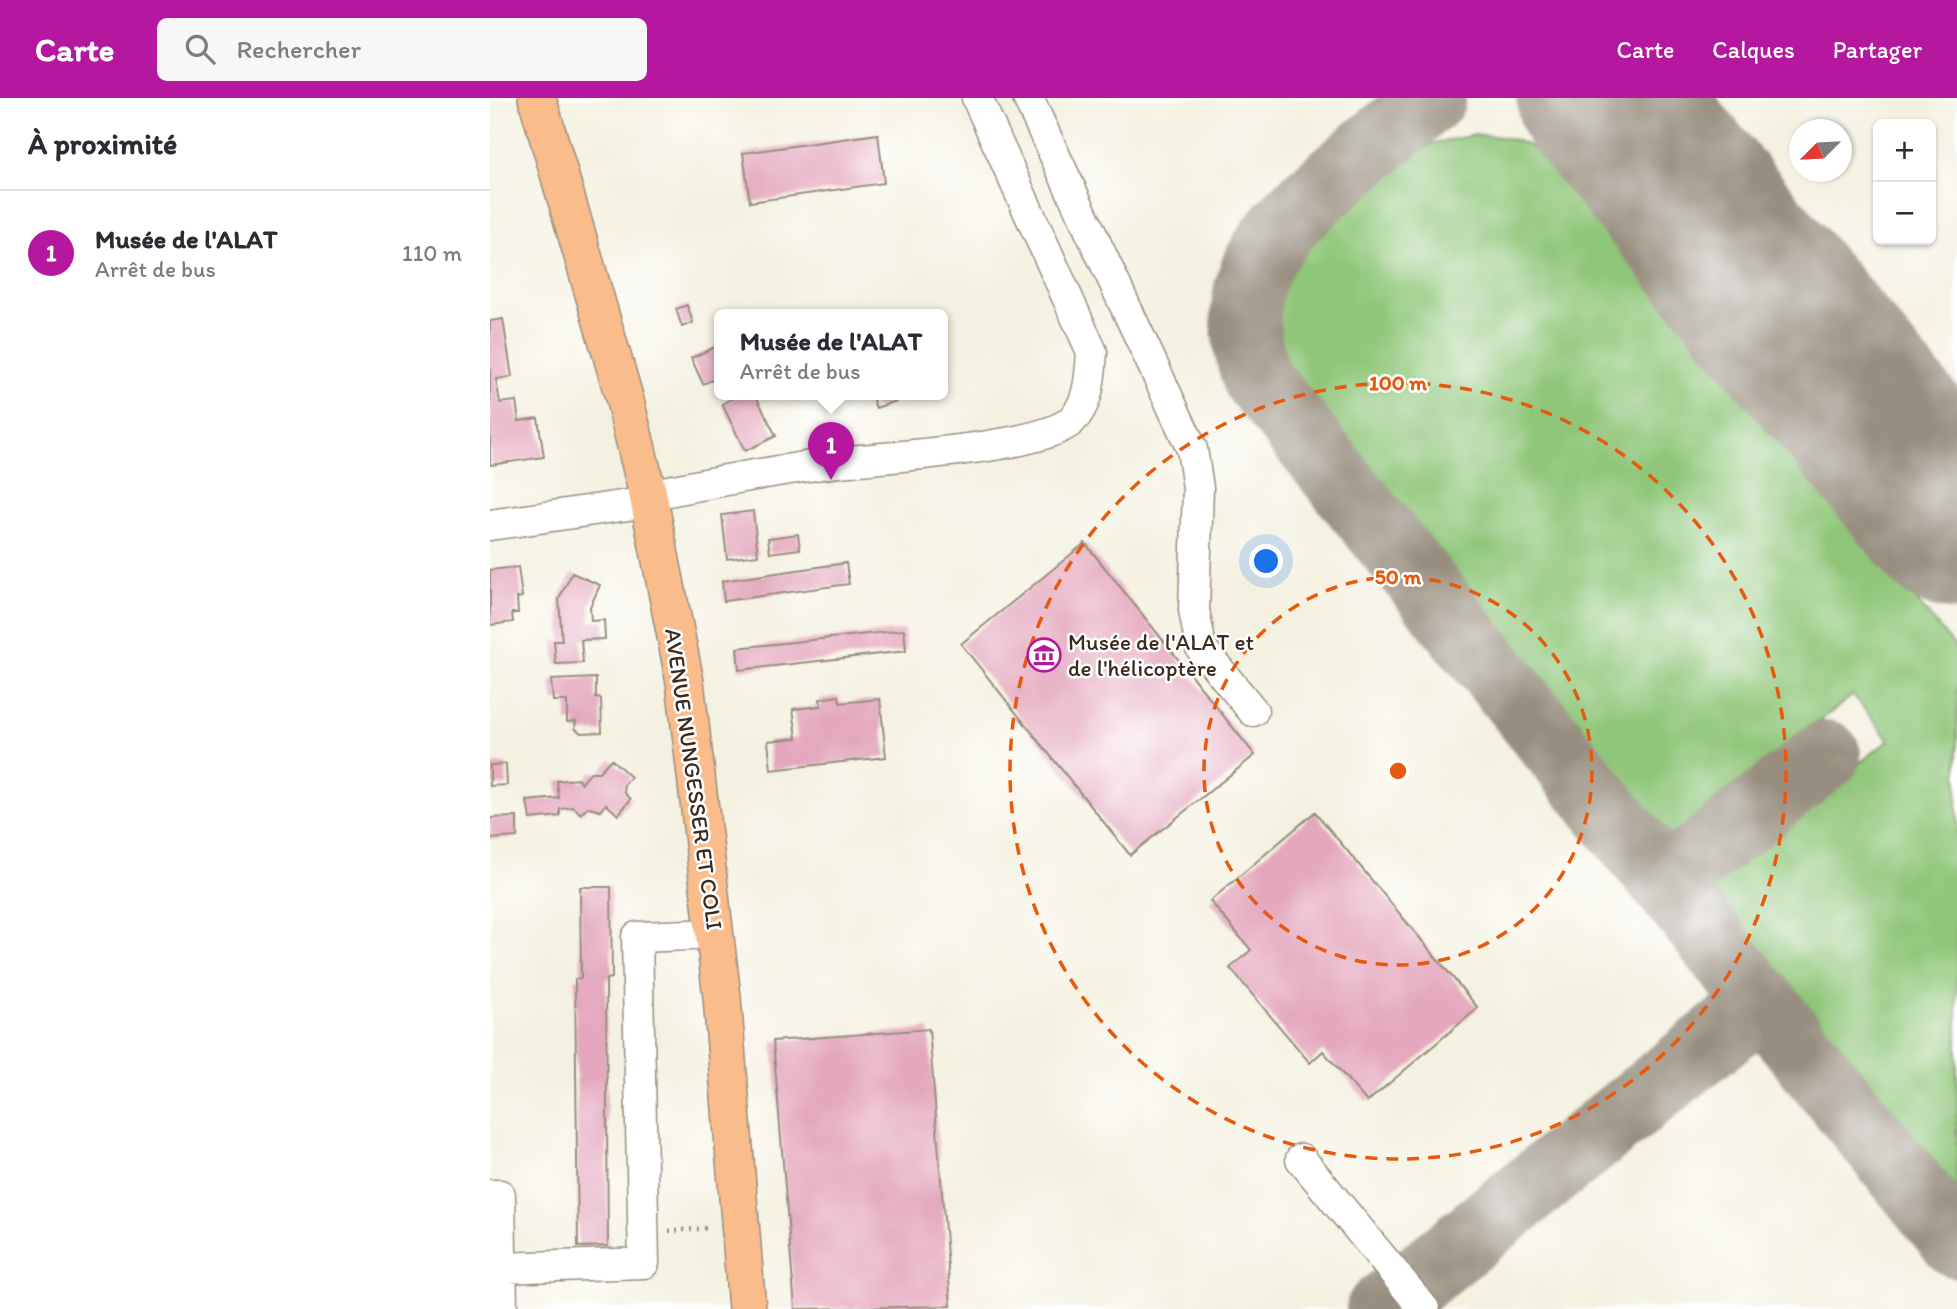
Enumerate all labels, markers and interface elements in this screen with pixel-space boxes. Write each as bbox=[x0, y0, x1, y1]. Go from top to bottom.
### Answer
search box bbox=[157, 18, 647, 81]
text: Carte bbox=[35, 30, 115, 69]
icon: search bbox=[181, 30, 219, 68]
text: Rechercher bbox=[237, 33, 361, 65]
text: Carte bbox=[1617, 35, 1674, 64]
text: Calques bbox=[1712, 35, 1795, 64]
text: Partager bbox=[1833, 35, 1922, 64]
north arrow bbox=[1789, 119, 1852, 182]
map controls bbox=[1873, 119, 1936, 245]
button: + bbox=[1873, 119, 1936, 182]
text: À proximité bbox=[28, 125, 177, 162]
button: − bbox=[1873, 182, 1936, 245]
text: Musée de l'ALAT bbox=[95, 223, 278, 255]
text: 1 bbox=[46, 239, 56, 267]
text: 110 m bbox=[402, 239, 462, 267]
text: Arrêt de bus bbox=[95, 255, 216, 283]
popup bbox=[714, 309, 948, 400]
text: Musée de l'ALAT bbox=[740, 325, 922, 357]
text: Arrêt de bus bbox=[740, 357, 861, 385]
text: 100 m bbox=[1369, 370, 1427, 395]
pin: 1 bbox=[808, 422, 854, 480]
your location bbox=[1249, 544, 1283, 578]
text: 50 m bbox=[1375, 564, 1422, 589]
street label: AVENUE NUNGESSER ET COLI bbox=[659, 626, 729, 932]
place label: Musée de l'ALAT et de l'hélicoptère bbox=[1068, 628, 1254, 682]
museum icon: Musée de l'ALAT et de l'hélicoptère bbox=[1025, 636, 1063, 674]
centre of rings bbox=[1386, 759, 1410, 783]

